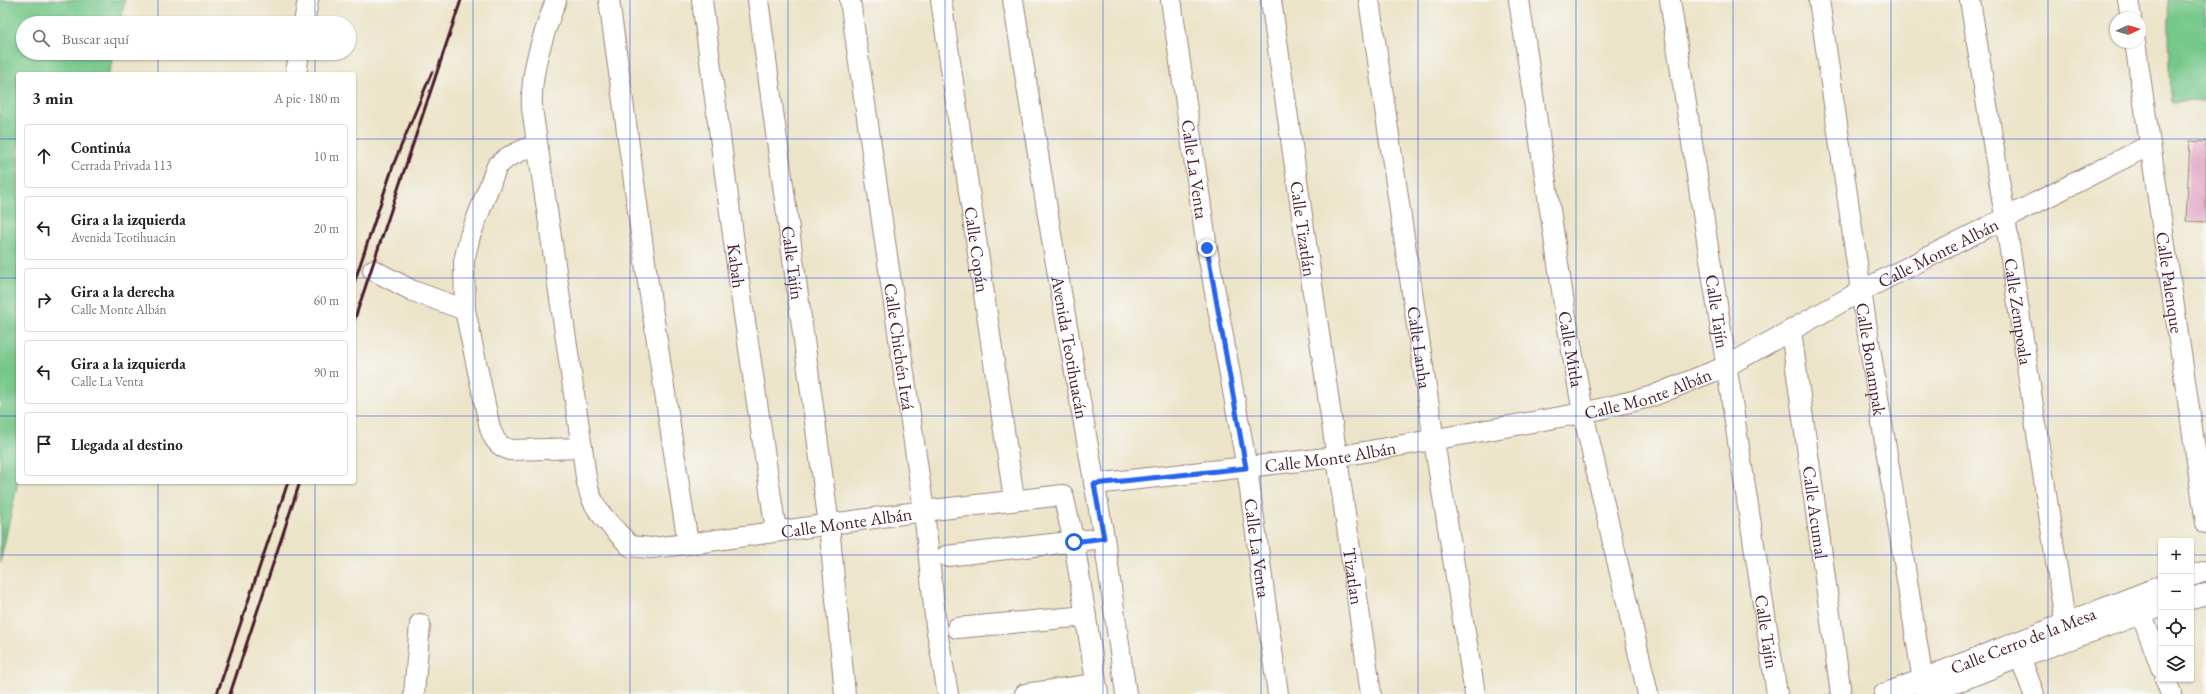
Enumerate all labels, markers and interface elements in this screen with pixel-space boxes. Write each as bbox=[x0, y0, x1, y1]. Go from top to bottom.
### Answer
north arrow bbox=[2110, 12, 2146, 48]
search box bbox=[16, 16, 356, 60]
icon: search bbox=[30, 27, 52, 49]
text: Buscar aquí bbox=[62, 29, 129, 48]
text: 3 min bbox=[32, 87, 73, 109]
text: A pie · 180 m bbox=[274, 90, 340, 107]
street label: Calle La Venta bbox=[1177, 118, 1214, 221]
text: Continúa bbox=[71, 138, 131, 157]
icon: ahead bbox=[33, 145, 55, 167]
text: 10 m bbox=[314, 148, 339, 165]
text: Cerrada Privada 113 bbox=[71, 157, 172, 174]
street label: Calle Tizatlán bbox=[1286, 179, 1322, 278]
street label: Calle Copán bbox=[960, 205, 995, 294]
text: Gira a la izquierda bbox=[71, 210, 186, 229]
street label: Calle Monte Albán bbox=[1874, 212, 2003, 292]
icon: left bbox=[33, 217, 55, 239]
text: 20 m bbox=[314, 220, 339, 237]
street label: Calle Tajín bbox=[777, 224, 810, 302]
text: Avenida Teotihuacán bbox=[71, 229, 176, 246]
street label: Calle Palenque bbox=[2152, 230, 2189, 335]
route end bbox=[1198, 239, 1216, 257]
street label: Kabah bbox=[723, 242, 751, 289]
street label: Calle Zempoala bbox=[2000, 256, 2038, 367]
street label: Avenida Teotihuacán bbox=[1047, 273, 1095, 421]
street label: Calle Tajín bbox=[1701, 273, 1735, 350]
street label: Calle Chichén Itzá bbox=[880, 281, 921, 412]
text: Gira a la derecha bbox=[71, 282, 175, 301]
icon: right bbox=[33, 289, 55, 311]
text: 60 m bbox=[314, 292, 339, 309]
text: Calle Monte Albán bbox=[71, 301, 166, 318]
street label: Calle Bonampak bbox=[1852, 301, 1892, 418]
street label: Calle Lanha bbox=[1403, 305, 1438, 391]
street label: Calle Mitla bbox=[1554, 309, 1590, 390]
text: Gira a la izquierda bbox=[71, 354, 186, 373]
icon: left bbox=[33, 361, 55, 383]
street label: Calle Monte Albán bbox=[1582, 362, 1715, 424]
text: 90 m bbox=[314, 364, 339, 381]
text: Calle La Venta bbox=[71, 373, 143, 390]
icon: arrive bbox=[33, 433, 55, 455]
text: Llegada al destino bbox=[71, 435, 183, 454]
street label: Calle Monte Albán bbox=[1264, 435, 1398, 476]
street label: Calle Acumal bbox=[1798, 464, 1834, 560]
street label: Calle La Venta bbox=[1240, 497, 1276, 600]
street label: Calle Monte Albán bbox=[779, 501, 914, 542]
route start bbox=[1065, 533, 1083, 551]
map controls bbox=[2158, 538, 2194, 682]
button: + bbox=[2158, 538, 2194, 574]
street label: Tizatlan bbox=[1339, 546, 1370, 606]
button: − bbox=[2158, 574, 2194, 610]
street label: Calle Tajín bbox=[1750, 593, 1784, 671]
street label: Calle Cerro de la Mesa bbox=[1947, 601, 2100, 679]
button: locate bbox=[2158, 610, 2194, 646]
button: layers bbox=[2158, 646, 2194, 682]

